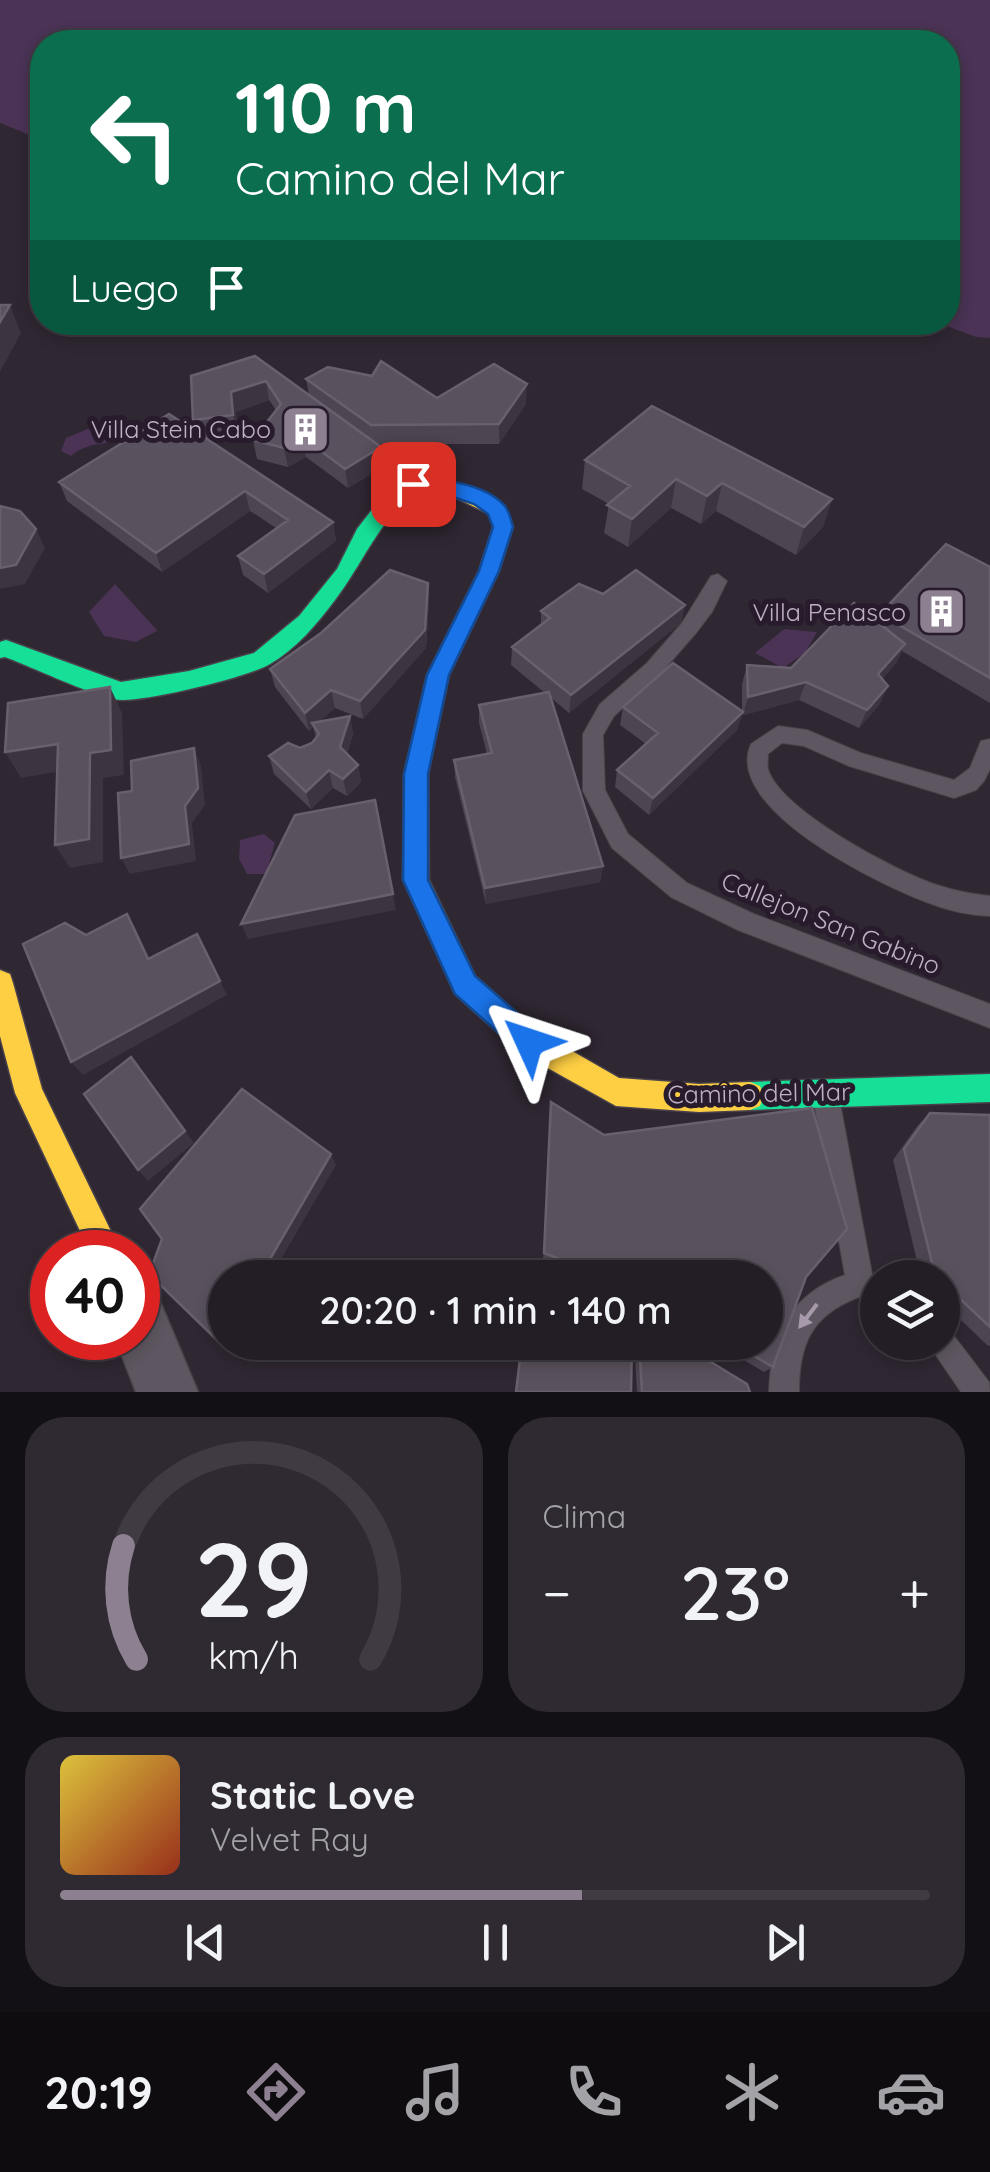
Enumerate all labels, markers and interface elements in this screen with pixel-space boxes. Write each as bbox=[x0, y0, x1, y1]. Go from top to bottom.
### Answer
text: 110 m bbox=[235, 63, 417, 151]
icon: left bbox=[70, 70, 200, 200]
text: Camino del Mar bbox=[235, 150, 565, 206]
icon: arrive bbox=[199, 260, 254, 315]
text: Luego bbox=[70, 264, 179, 312]
building icon: Villa Stein Cabo bbox=[280, 403, 332, 455]
place label: Villa Stein Cabo bbox=[91, 413, 271, 444]
pin bbox=[371, 442, 456, 527]
icon: arrive bbox=[386, 457, 441, 512]
building icon: Villa Penasco bbox=[915, 586, 967, 638]
place label: Villa Penasco bbox=[752, 596, 906, 627]
street label: Callejon San Gabino bbox=[717, 864, 945, 981]
position arrow bbox=[477, 990, 581, 1094]
street label: Camino del Mar bbox=[667, 1075, 851, 1110]
speed limit sign: 40 bbox=[30, 1230, 160, 1360]
map controls bbox=[860, 1260, 960, 1360]
button: layers bbox=[860, 1260, 960, 1360]
text: 20:20 · 1 min · 140 m bbox=[319, 1286, 672, 1334]
one-way arrow bbox=[799, 1303, 819, 1329]
text: Clima bbox=[543, 1496, 626, 1536]
text: 29 bbox=[195, 1513, 313, 1643]
text: 23° bbox=[680, 1545, 790, 1639]
text: − bbox=[543, 1558, 571, 1627]
text: + bbox=[899, 1558, 930, 1627]
text: km/h bbox=[208, 1633, 299, 1678]
text: Static Love bbox=[210, 1771, 415, 1819]
text: Velvet Ray bbox=[210, 1819, 369, 1859]
icon: previous bbox=[178, 1915, 233, 1970]
icon: pause bbox=[468, 1915, 523, 1970]
icon: next bbox=[758, 1915, 813, 1970]
icon: directions bbox=[241, 2057, 311, 2127]
icon: music bbox=[400, 2057, 470, 2127]
icon: phone bbox=[559, 2057, 629, 2127]
icon: climate bbox=[717, 2057, 787, 2127]
icon: car bbox=[876, 2057, 946, 2127]
text: 20:19 bbox=[44, 2064, 153, 2120]

